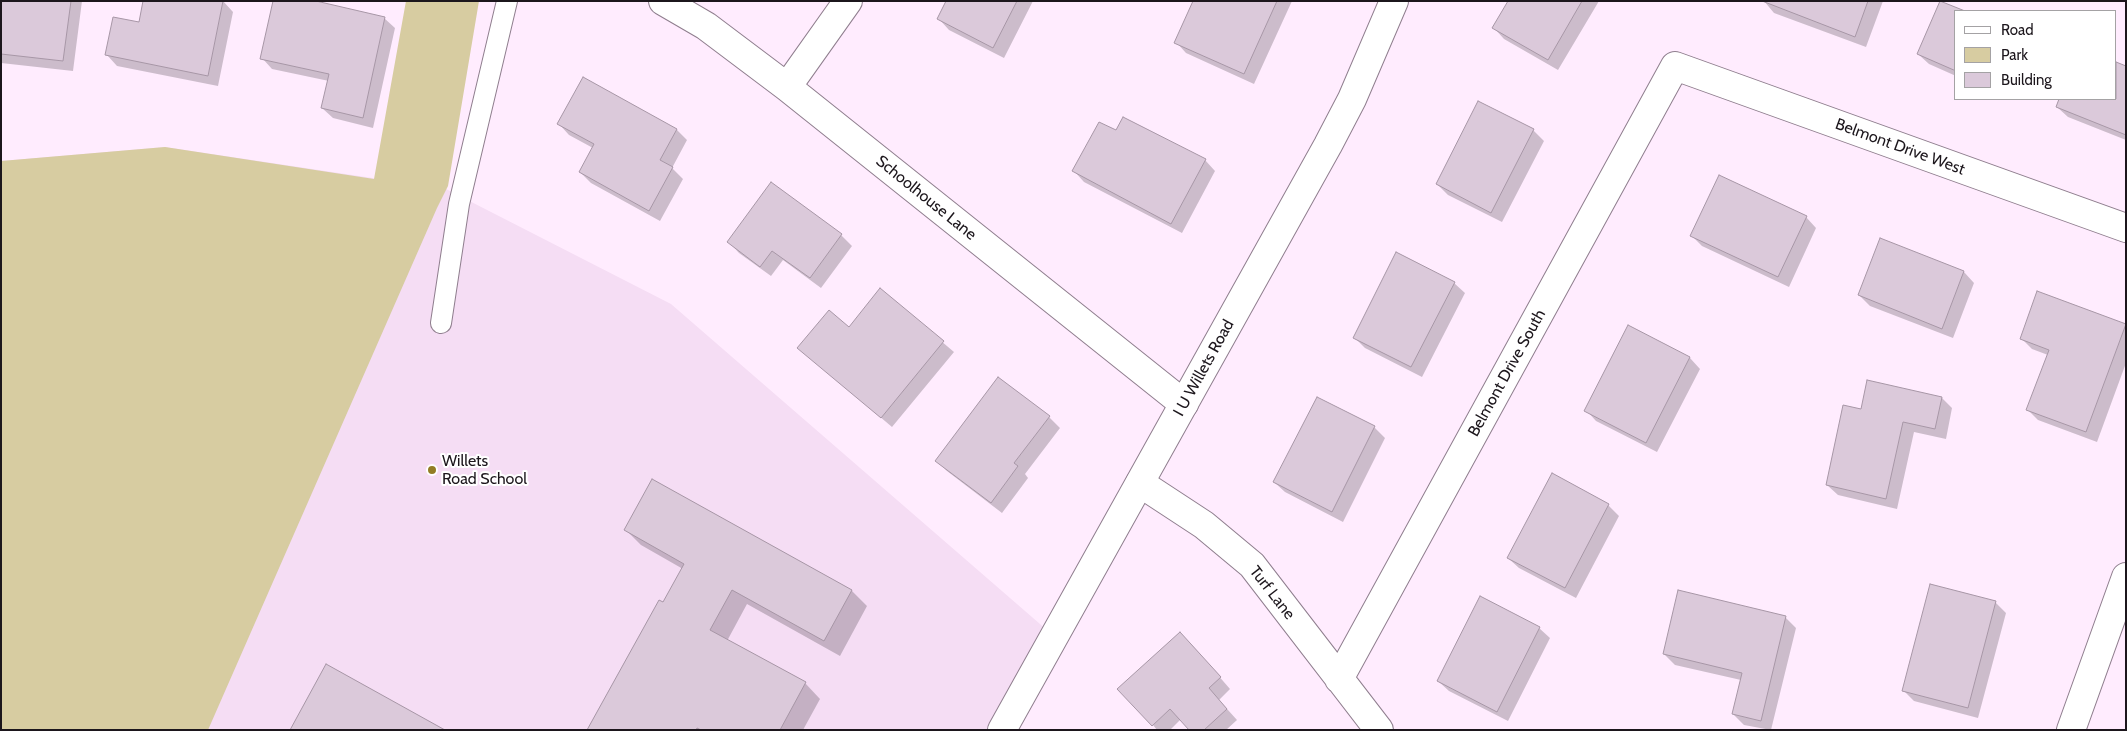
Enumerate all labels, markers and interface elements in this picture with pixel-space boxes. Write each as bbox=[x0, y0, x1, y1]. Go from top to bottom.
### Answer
legend bbox=[1954, 10, 2117, 100]
text: Road bbox=[2001, 21, 2034, 39]
text: Park bbox=[2001, 46, 2028, 64]
text: Building bbox=[2001, 71, 2052, 89]
street label: Belmont Drive West bbox=[1833, 115, 1967, 179]
street label: Schoolhouse Lane bbox=[872, 152, 980, 244]
street label: Belmont Drive South bbox=[1464, 306, 1550, 440]
street label: I U Willets Road bbox=[1170, 316, 1238, 420]
place label: Willets Road School bbox=[442, 451, 527, 489]
marker: Willets Road School bbox=[426, 464, 438, 476]
street label: Turf Lane bbox=[1245, 563, 1299, 623]

